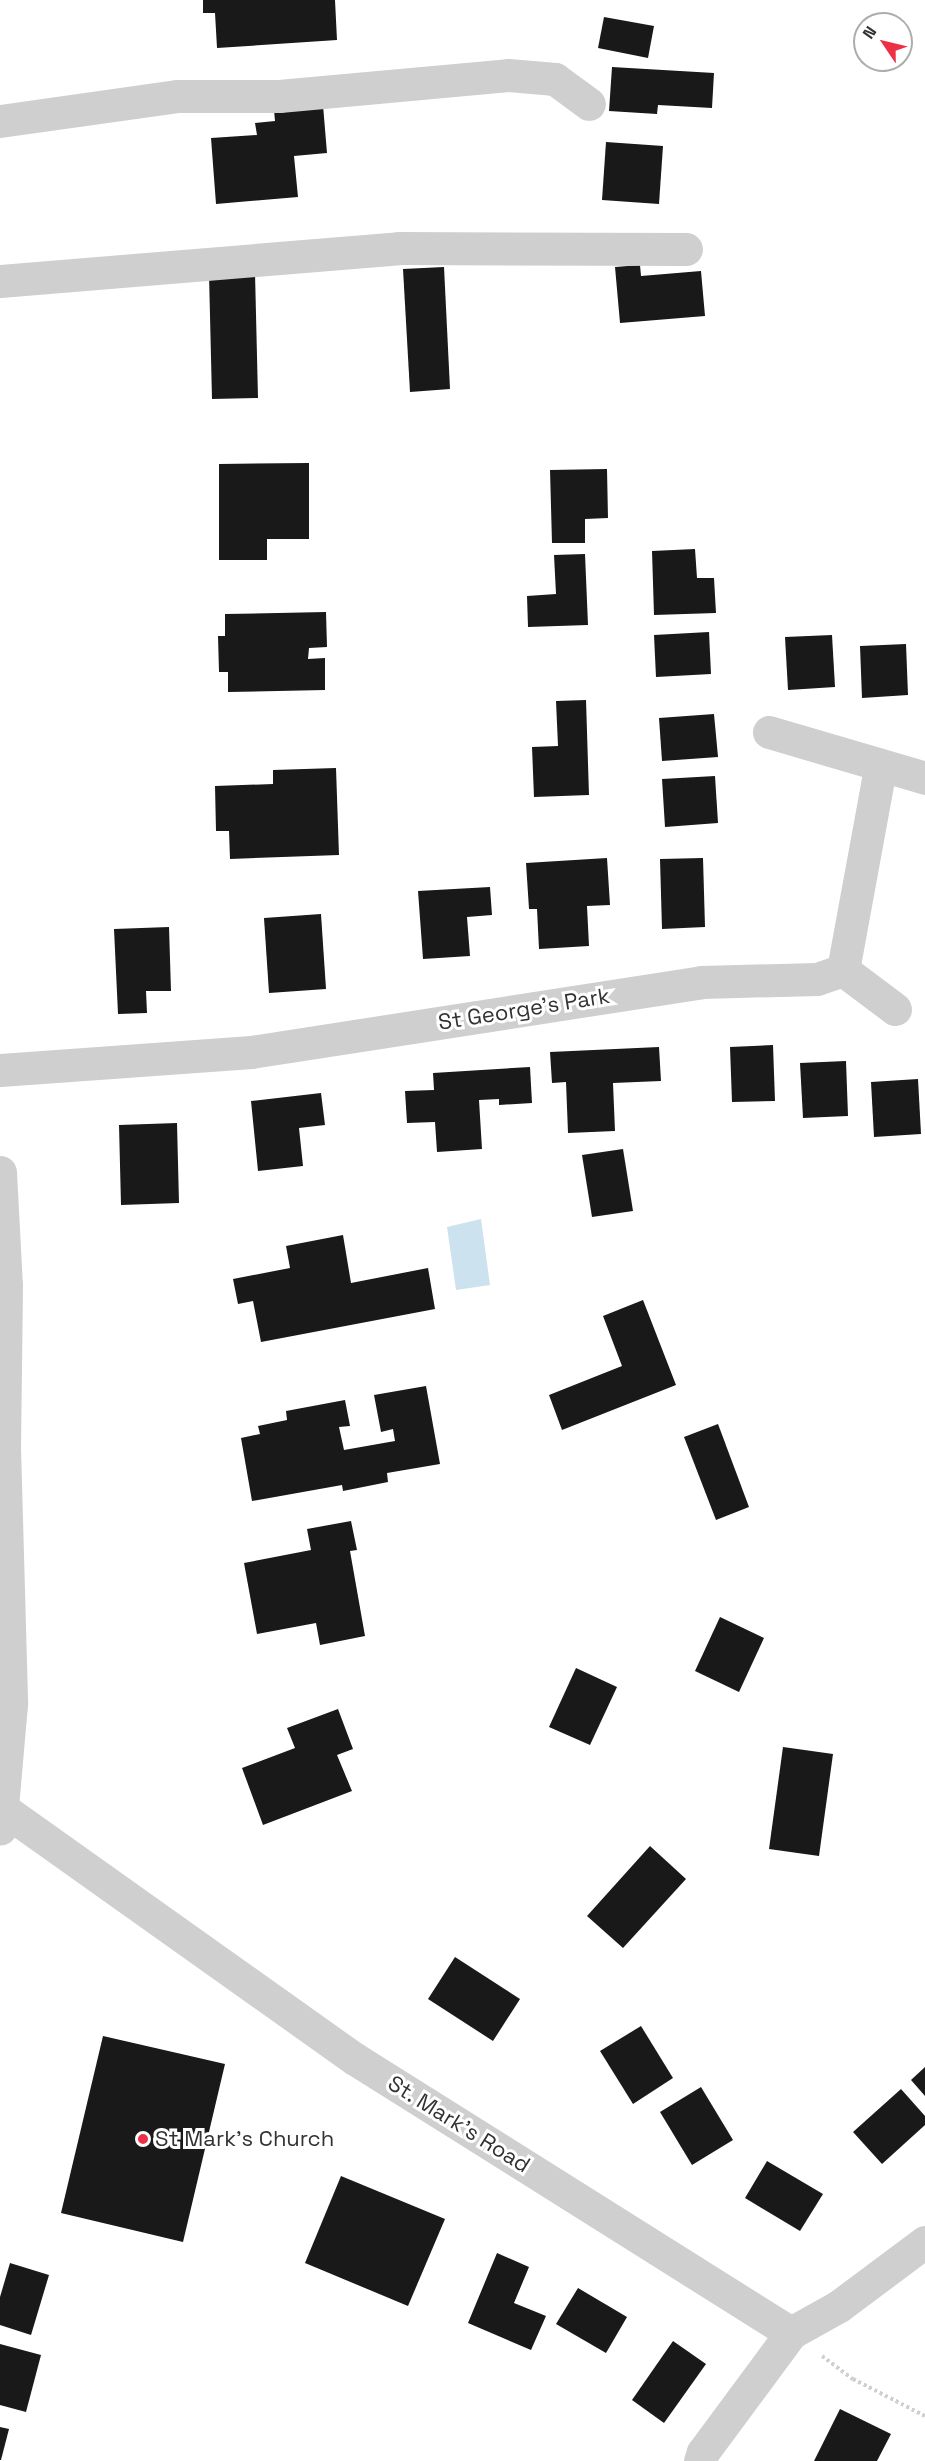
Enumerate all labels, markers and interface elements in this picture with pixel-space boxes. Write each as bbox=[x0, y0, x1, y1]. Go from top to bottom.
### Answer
north arrow bbox=[853, 12, 913, 72]
text: N bbox=[858, 22, 881, 43]
street label: St George's Park bbox=[436, 982, 612, 1036]
street label: St. Mark's Road bbox=[383, 2070, 535, 2178]
place label: St Mark's Church bbox=[155, 2126, 334, 2152]
marker: St Mark's Church bbox=[136, 2132, 150, 2146]

